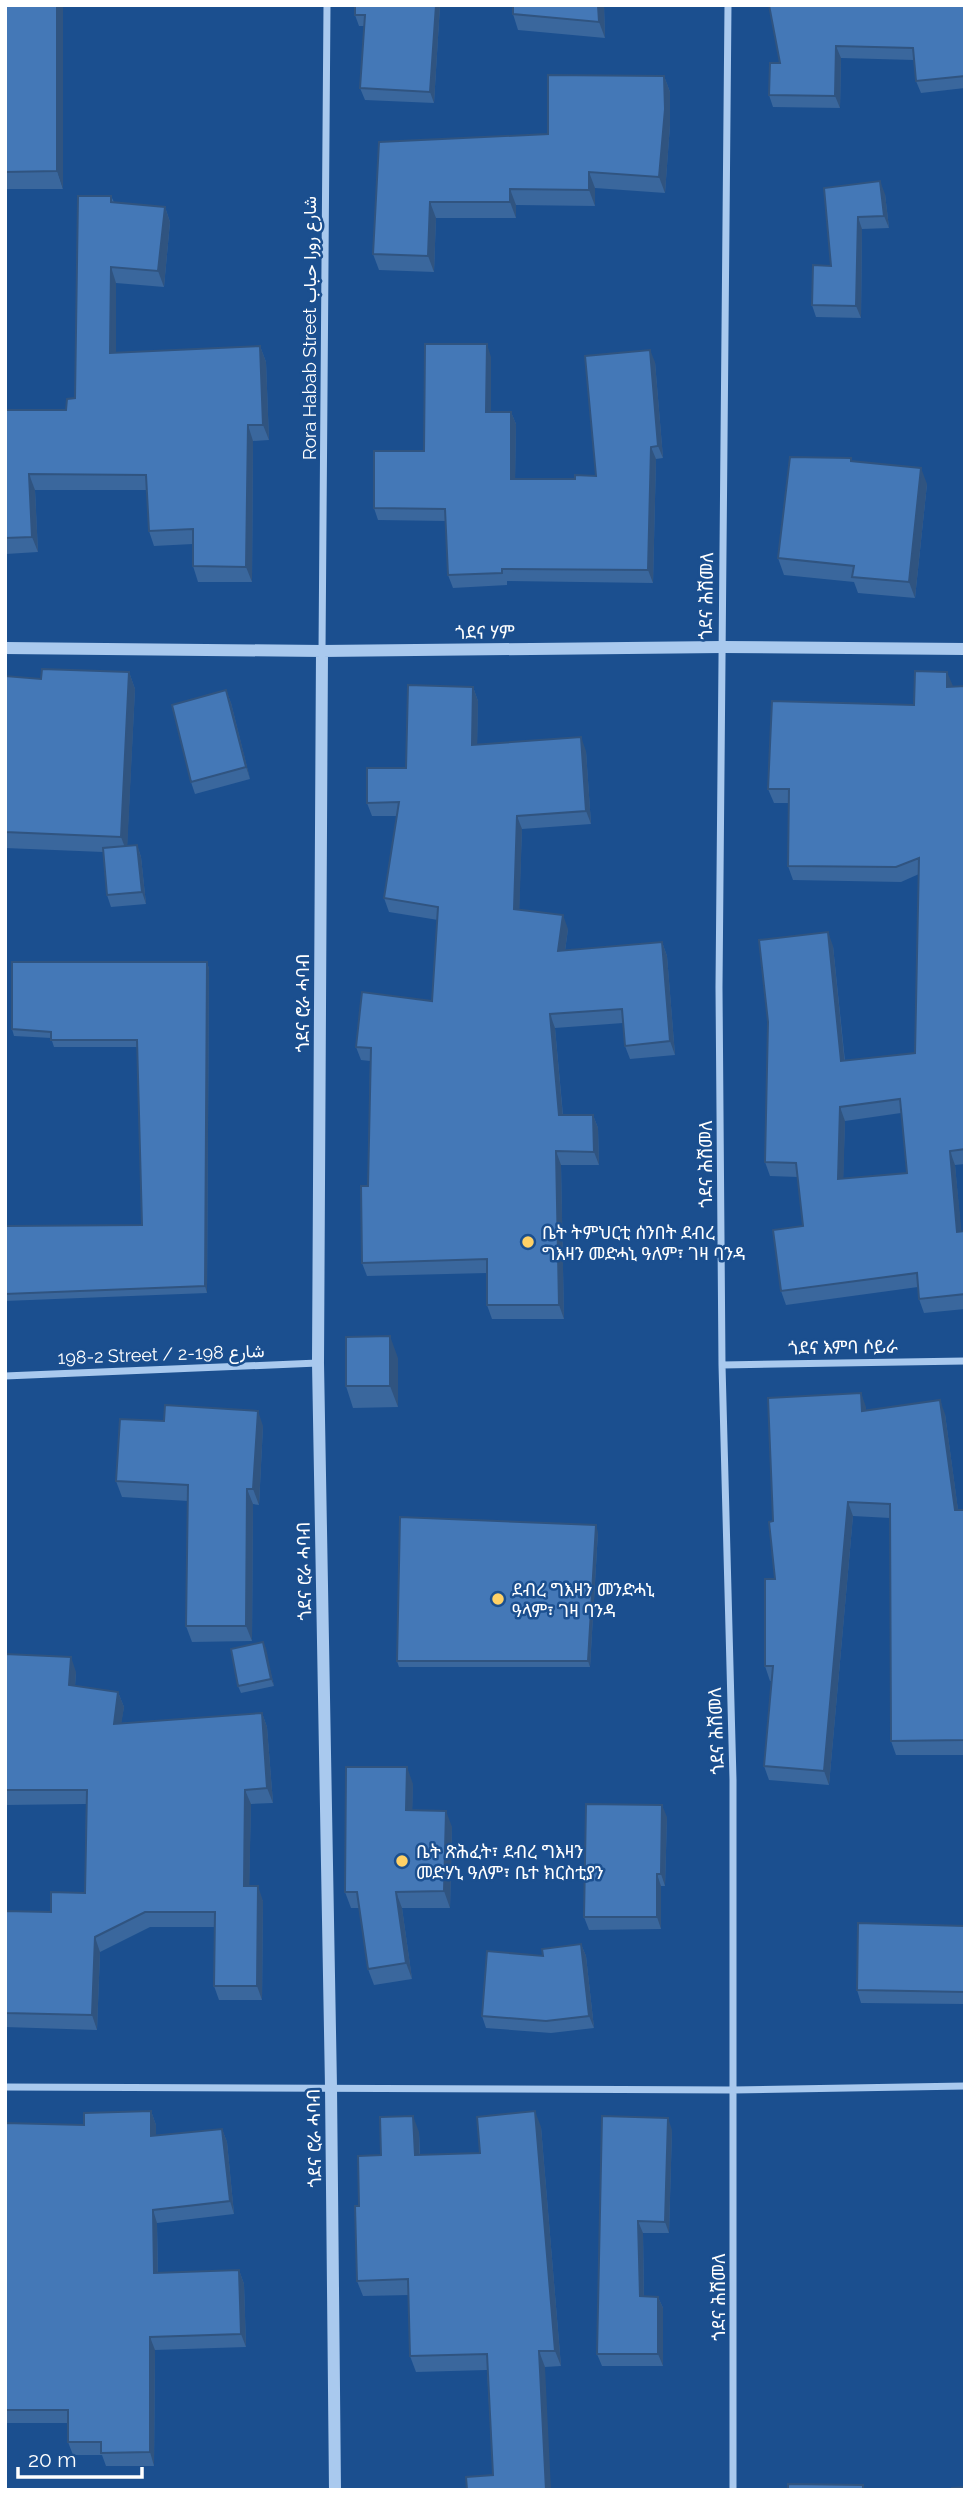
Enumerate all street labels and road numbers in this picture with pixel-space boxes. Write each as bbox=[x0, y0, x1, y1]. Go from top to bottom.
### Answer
street label: Rora Habab Street شارع رورا حباب bbox=[299, 196, 322, 460]
street label: ጎደና ሕሽመለ bbox=[695, 552, 717, 640]
street label: ጎደና ሃም bbox=[455, 621, 515, 643]
street label: ጎደና ሮራ ሓባብ bbox=[292, 954, 313, 1052]
street label: ጎደና ሕሽመለ bbox=[695, 1120, 716, 1208]
street label: ጎደና እምባ ሶይራ bbox=[788, 1336, 898, 1358]
street label: 198-2 Street / شارع 198-2 bbox=[57, 1340, 265, 1370]
street label: ጎደና ሮራ ሓባብ bbox=[293, 1521, 315, 1621]
street label: ጎደና ሕሽመለ bbox=[704, 1687, 728, 1775]
street label: ጎደና ሮራ ሓባብ bbox=[303, 2088, 325, 2188]
street label: ጎደና ሕሽመለ bbox=[708, 2253, 729, 2341]

